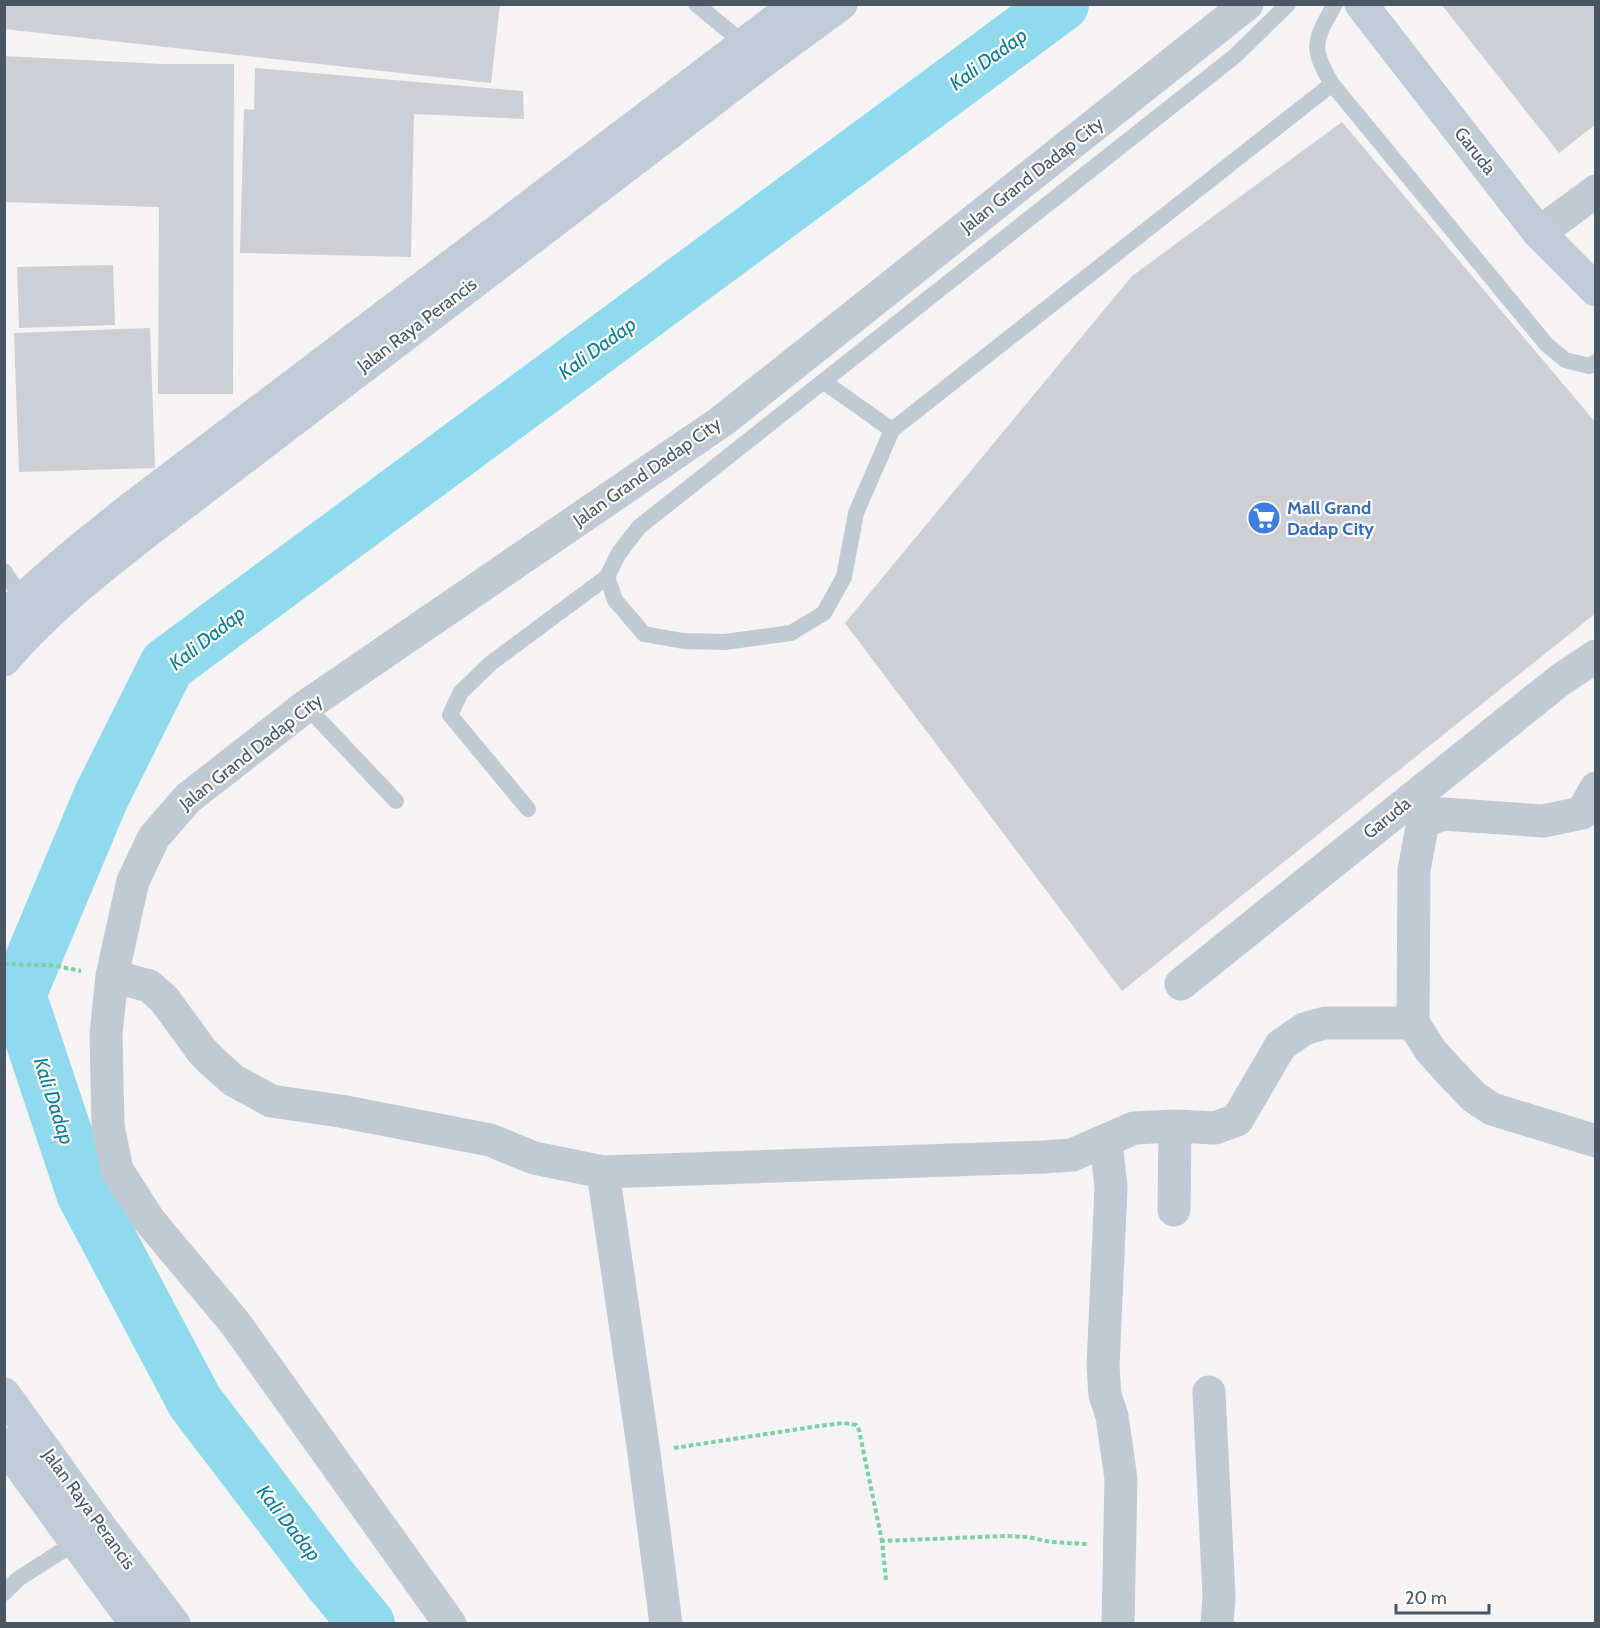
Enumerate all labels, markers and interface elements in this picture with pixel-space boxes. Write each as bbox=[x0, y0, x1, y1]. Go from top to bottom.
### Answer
water label: Kali Dadap bbox=[944, 23, 1032, 95]
street label: Jalan Grand Dadap City bbox=[955, 112, 1108, 238]
street label: Garuda bbox=[1450, 123, 1501, 180]
street label: Jalan Raya Perancis bbox=[352, 273, 481, 378]
water label: Kali Dadap bbox=[553, 312, 641, 384]
street label: Jalan Grand Dadap City bbox=[568, 413, 725, 532]
place label: Mall Grand Dadap City bbox=[1287, 497, 1374, 540]
supermarket icon: Mall Grand Dadap City bbox=[1246, 500, 1282, 536]
water label: Kali Dadap bbox=[164, 601, 250, 675]
street label: Jalan Grand Dadap City bbox=[174, 689, 327, 815]
street label: Garuda bbox=[1359, 792, 1415, 844]
water label: Kali Dadap bbox=[29, 1054, 79, 1148]
street label: Jalan Raya Perancis bbox=[37, 1444, 140, 1574]
water label: Kali Dadap bbox=[252, 1480, 326, 1566]
scale bar bbox=[1396, 1577, 1489, 1615]
text: 20 m bbox=[1405, 1587, 1447, 1609]

